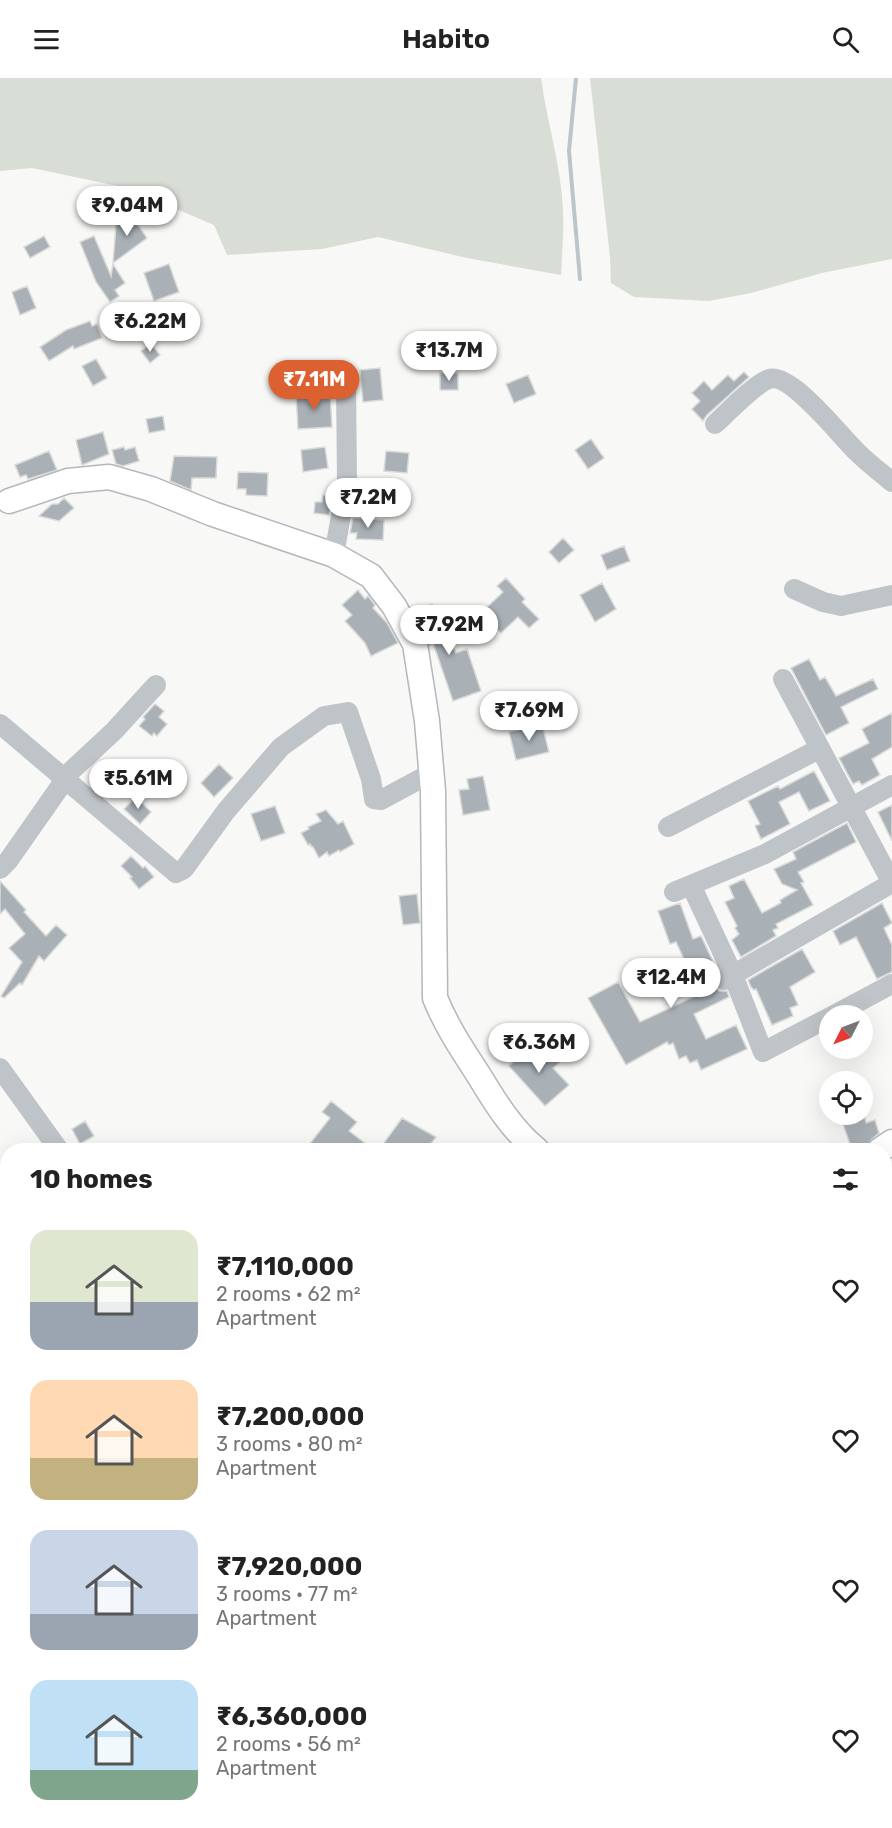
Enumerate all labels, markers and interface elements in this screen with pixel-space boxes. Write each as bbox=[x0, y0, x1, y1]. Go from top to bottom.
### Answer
icon: menu bbox=[30, 23, 63, 56]
text: Habito bbox=[402, 23, 490, 55]
icon: search bbox=[829, 23, 862, 56]
pin: ₹9.04M bbox=[78, 186, 176, 237]
text: ₹9.04M bbox=[90, 193, 164, 217]
pin: ₹6.22M bbox=[101, 302, 199, 353]
text: ₹6.22M bbox=[113, 309, 187, 333]
pin: ₹13.7M bbox=[400, 331, 498, 382]
text: ₹13.7M bbox=[415, 338, 483, 362]
pin: ₹7.11M bbox=[265, 360, 363, 411]
text: ₹7.11M bbox=[282, 367, 346, 391]
pin: ₹7.2M bbox=[326, 478, 410, 529]
text: ₹7.2M bbox=[339, 485, 397, 509]
pin: ₹7.92M bbox=[400, 605, 498, 656]
text: ₹7.92M bbox=[414, 612, 484, 636]
pin: ₹7.69M bbox=[480, 691, 578, 742]
text: ₹7.69M bbox=[494, 698, 564, 722]
pin: ₹5.61M bbox=[89, 759, 187, 810]
text: ₹5.61M bbox=[103, 766, 173, 790]
pin: ₹12.4M bbox=[622, 958, 720, 1009]
text: ₹12.4M bbox=[636, 965, 706, 989]
north arrow bbox=[819, 1005, 873, 1059]
map controls bbox=[819, 1005, 873, 1125]
pin: ₹6.36M bbox=[490, 1023, 588, 1074]
text: ₹6.36M bbox=[502, 1030, 576, 1054]
button: locate bbox=[819, 1071, 873, 1125]
icon: filters bbox=[829, 1163, 862, 1196]
text: 10 homes bbox=[30, 1164, 153, 1195]
text: ₹7,110,000 bbox=[216, 1251, 354, 1282]
icon: home bbox=[78, 1254, 150, 1326]
icon: heart bbox=[829, 1274, 862, 1307]
text: 2 rooms · 62 m² bbox=[216, 1282, 361, 1306]
text: Apartment bbox=[216, 1306, 317, 1330]
text: ₹7,200,000 bbox=[216, 1401, 364, 1432]
icon: home bbox=[78, 1404, 150, 1476]
icon: heart bbox=[829, 1424, 862, 1457]
text: 3 rooms · 80 m² bbox=[216, 1432, 363, 1456]
text: Apartment bbox=[216, 1456, 317, 1480]
text: ₹7,920,000 bbox=[216, 1551, 362, 1582]
icon: home bbox=[78, 1554, 150, 1626]
icon: heart bbox=[829, 1574, 862, 1607]
text: 3 rooms · 77 m² bbox=[216, 1582, 358, 1606]
text: Apartment bbox=[216, 1606, 317, 1630]
text: ₹6,360,000 bbox=[216, 1701, 367, 1732]
icon: home bbox=[78, 1704, 150, 1776]
icon: heart bbox=[829, 1724, 862, 1757]
text: 2 rooms · 56 m² bbox=[216, 1732, 361, 1756]
text: Apartment bbox=[216, 1756, 317, 1780]

